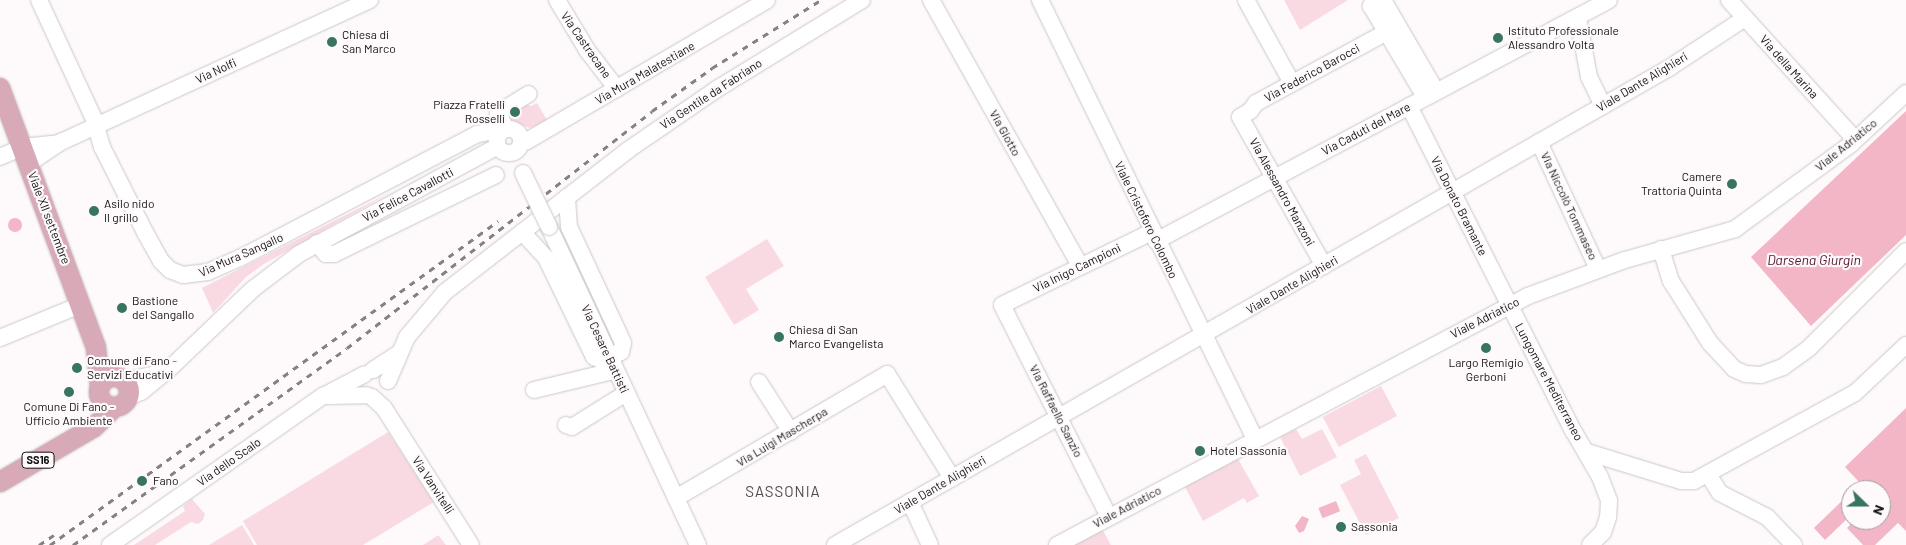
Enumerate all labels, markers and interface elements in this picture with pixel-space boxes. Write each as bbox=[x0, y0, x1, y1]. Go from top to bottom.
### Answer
street label: Via Castracane bbox=[558, 9, 614, 81]
place label: Istituto Professionale Alessandro Volta bbox=[1508, 24, 1619, 52]
place label: Chiesa di San Marco bbox=[342, 28, 396, 56]
marker: Istituto Professionale Alessandro Volta bbox=[1492, 32, 1504, 44]
street label: Via della Marina bbox=[1757, 32, 1821, 102]
marker: Chiesa di San Marco bbox=[326, 36, 338, 48]
street label: Via Mura Malatestiane bbox=[593, 39, 697, 107]
street label: Via Federico Barocci bbox=[1262, 41, 1362, 105]
street label: Viale Dante Alighieri bbox=[1594, 49, 1690, 115]
street label: Via Nolfi bbox=[193, 55, 239, 87]
street label: Via Gentile da Fabriano bbox=[657, 56, 765, 132]
place label: Piazza Fratelli Rosselli bbox=[433, 98, 505, 126]
street label: Via Caduti del Mare bbox=[1319, 100, 1413, 158]
marker: Piazza Fratelli Rosselli bbox=[509, 106, 521, 118]
street label: Via Giotto bbox=[986, 107, 1024, 159]
street label: Viale Adriatico bbox=[1812, 116, 1880, 174]
street label: Via Alessandro Manzoni bbox=[1246, 135, 1318, 249]
street label: Via Niccolò Tommaseo bbox=[1538, 150, 1600, 262]
street label: Via Donato Bramante bbox=[1428, 154, 1490, 258]
street label: Viale Cristoforo Colombo bbox=[1111, 159, 1181, 281]
street label: Via Felice Cavallotti bbox=[360, 165, 456, 225]
street label: Viale XII settembre bbox=[25, 170, 73, 266]
place label: Camere Trattoria Quinta bbox=[1641, 170, 1722, 198]
marker: Camere Trattoria Quinta bbox=[1726, 178, 1738, 190]
place label: Asilo nido Il grillo bbox=[104, 197, 154, 225]
marker: Asilo nido Il grillo bbox=[88, 205, 100, 217]
street label: Via Mura Sangallo bbox=[197, 230, 285, 280]
street label: Via Inigo Campioni bbox=[1031, 241, 1123, 295]
water label: Darsena Giurgin bbox=[1767, 252, 1861, 268]
street label: Viale Dante Alighieri bbox=[1244, 253, 1340, 317]
place label: Bastione del Sangallo bbox=[132, 294, 194, 322]
street label: Viale Adriatico bbox=[1448, 295, 1522, 341]
marker: Bastione del Sangallo bbox=[116, 302, 128, 314]
street label: Via Cesare Battisti bbox=[578, 303, 632, 395]
street label: Lungomare Mediterraneo bbox=[1512, 321, 1586, 443]
place label: Chiesa di San Marco Evangelista bbox=[789, 323, 883, 351]
marker: Chiesa di San Marco Evangelista bbox=[773, 331, 785, 343]
marker: Largo Remigio Gerboni bbox=[1480, 342, 1492, 354]
place label: Comune di Fano - Servizi Educativi bbox=[87, 354, 177, 382]
place label: Largo Remigio Gerboni bbox=[1448, 356, 1524, 384]
marker: Comune di Fano - Servizi Educativi bbox=[71, 362, 83, 374]
street label: Via Raffaello Sanzio bbox=[1026, 362, 1086, 460]
marker: Comune Di Fano - Ufficio Ambiente bbox=[63, 386, 75, 398]
place label: Comune Di Fano - Ufficio Ambiente bbox=[24, 400, 114, 428]
street label: Via Luigi Mascherpa bbox=[734, 404, 830, 470]
street label: Via dello Scalo bbox=[194, 435, 264, 489]
place label: Hotel Sassonia bbox=[1210, 444, 1287, 458]
marker: Hotel Sassonia bbox=[1194, 445, 1206, 457]
road number: SS16 bbox=[20, 452, 56, 468]
street label: Viale Dante Alighieri bbox=[892, 453, 988, 517]
street label: Via Vanvitelli bbox=[409, 454, 457, 516]
marker: Fano bbox=[135, 474, 149, 488]
place label: Fano bbox=[153, 474, 178, 488]
north arrow bbox=[1841, 480, 1891, 530]
district label: SASSONIA bbox=[744, 483, 822, 501]
street label: Viale Adriatico bbox=[1090, 483, 1164, 531]
text: N bbox=[1870, 503, 1889, 518]
place label: Sassonia bbox=[1351, 520, 1398, 534]
marker: Sassonia bbox=[1335, 521, 1347, 533]

